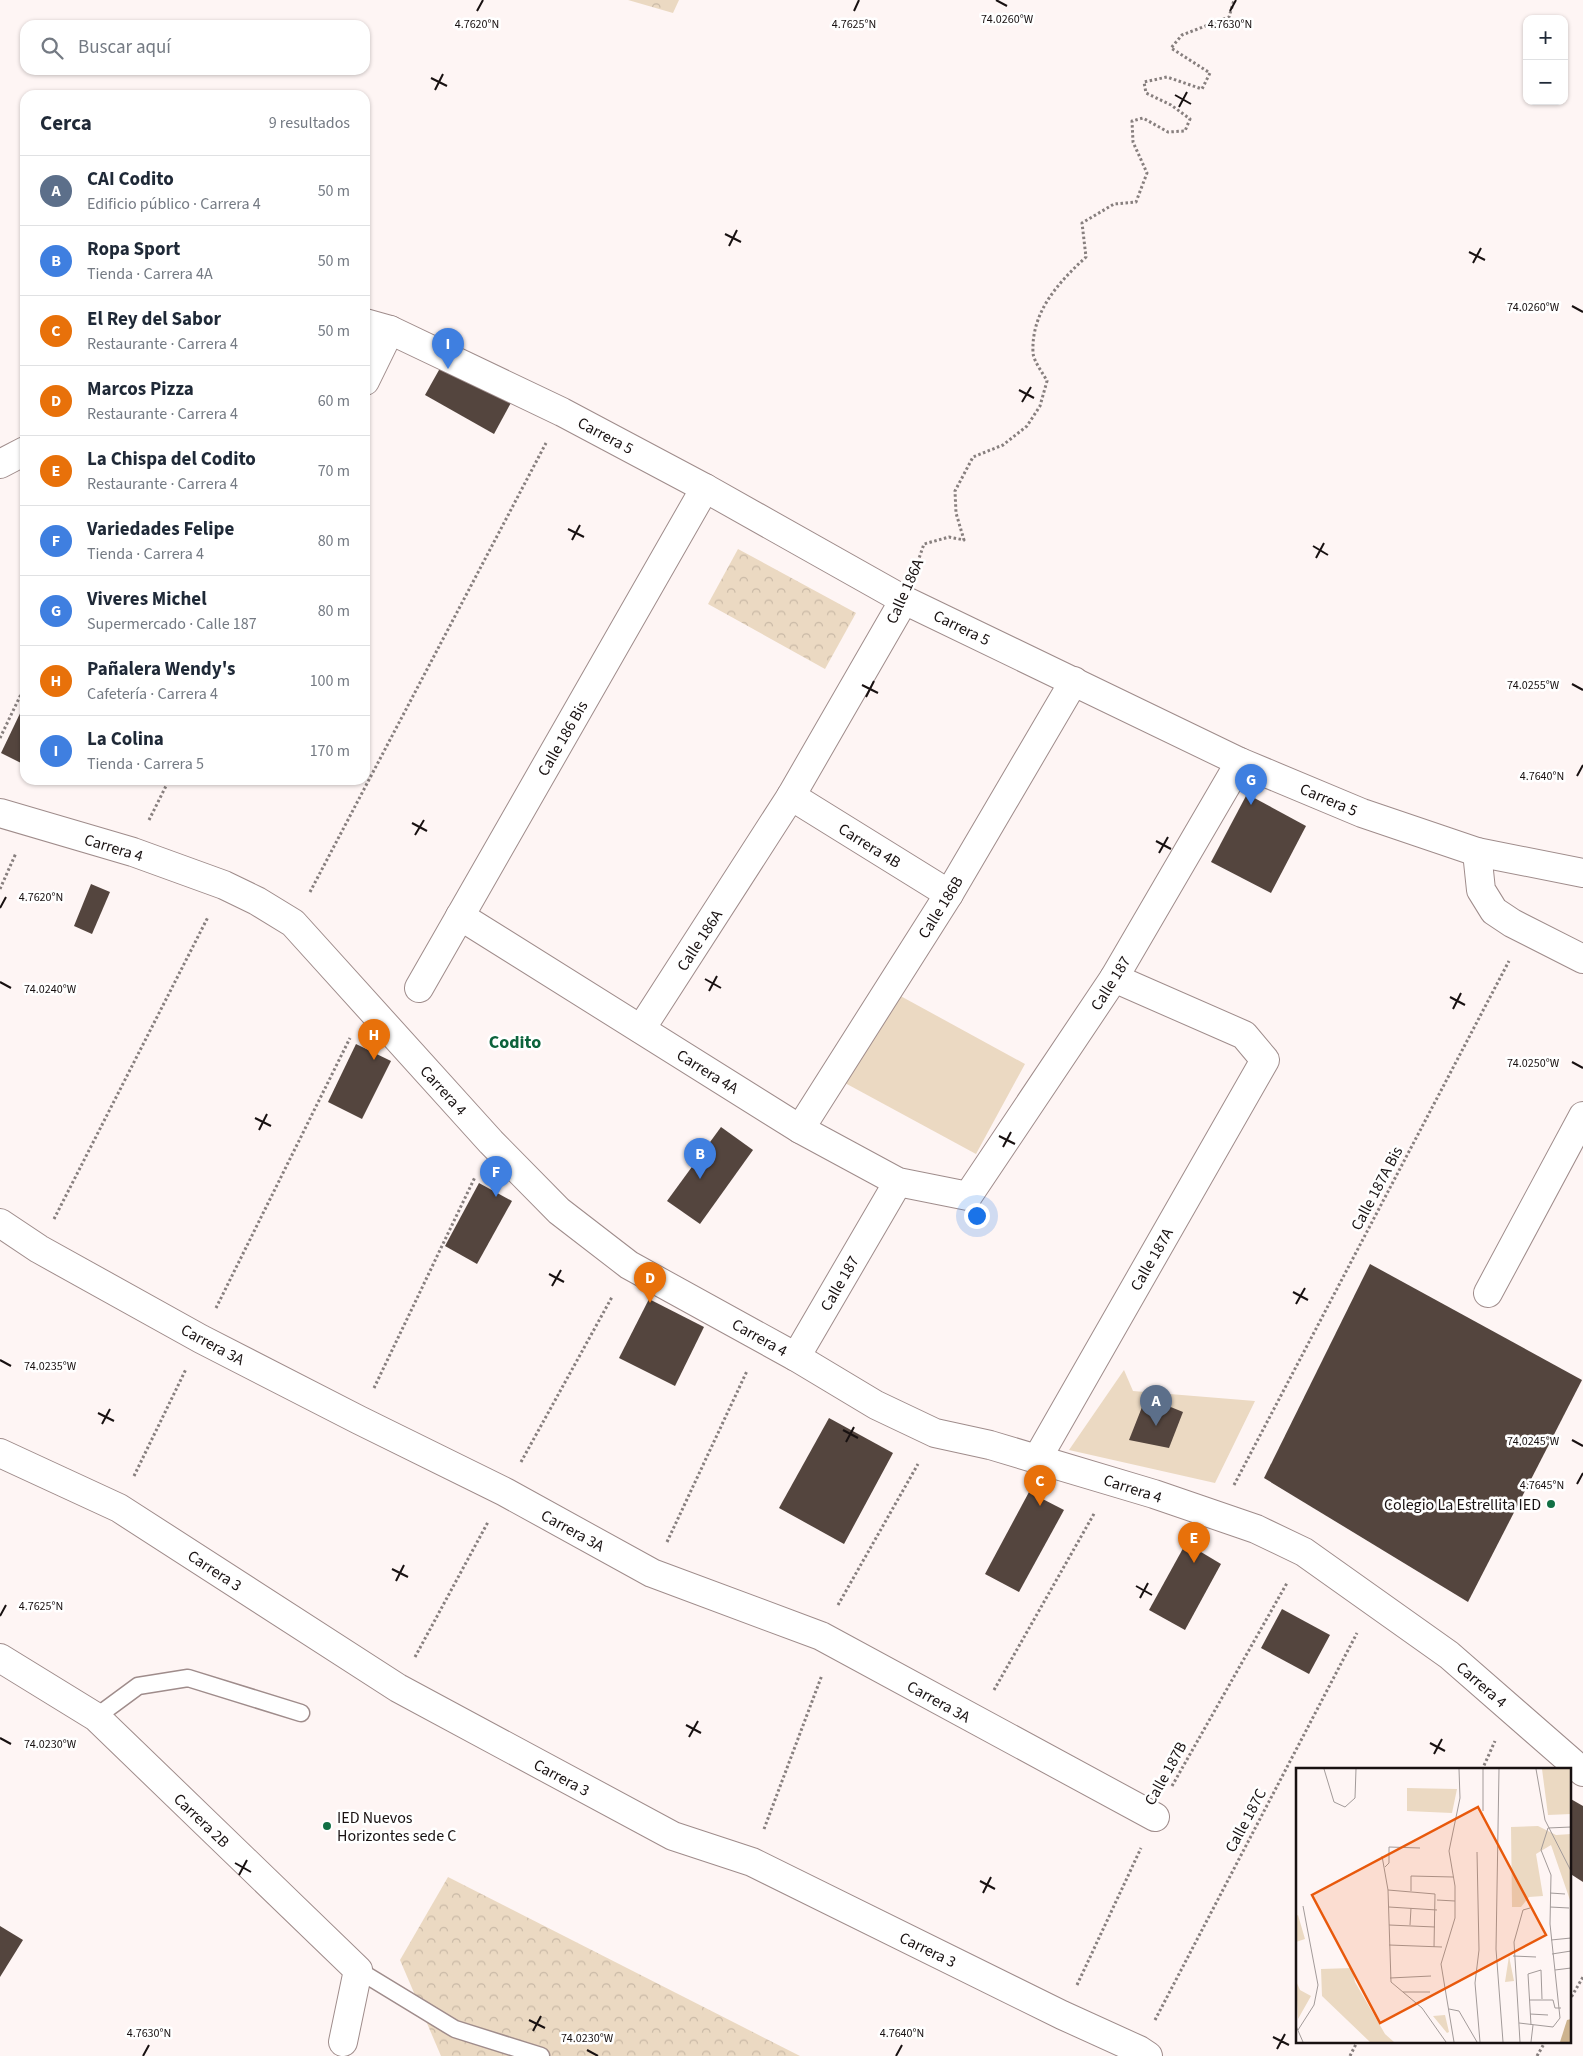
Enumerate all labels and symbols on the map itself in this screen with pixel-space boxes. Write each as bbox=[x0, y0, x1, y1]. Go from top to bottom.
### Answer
text: 74.0260°W bbox=[981, 11, 1034, 28]
text: 4.7620°N bbox=[455, 16, 499, 33]
text: 4.7625°N bbox=[832, 16, 876, 33]
text: 4.7630°N bbox=[1208, 16, 1252, 33]
text: 74.0260°W bbox=[1507, 299, 1560, 316]
pin: I bbox=[432, 328, 464, 369]
street label: Carrera 5 bbox=[574, 412, 637, 460]
street label: Calle 186A bbox=[881, 555, 929, 627]
street label: Carrera 5 bbox=[930, 605, 994, 651]
text: 74.0255°W bbox=[1507, 677, 1560, 694]
street label: Calle 186 Bis bbox=[532, 697, 593, 780]
pin: G bbox=[1235, 764, 1267, 805]
text: 4.7640°N bbox=[1520, 768, 1564, 785]
street label: Carrera 5 bbox=[1296, 778, 1361, 822]
street label: Carrera 4B bbox=[834, 818, 905, 874]
street label: Carrera 4 bbox=[82, 829, 146, 867]
street label: Calle 186B bbox=[913, 872, 969, 943]
text: 4.7620°N bbox=[19, 889, 63, 906]
street label: Calle 186A bbox=[672, 905, 728, 975]
street label: Calle 187 bbox=[1086, 952, 1136, 1015]
text: 74.0240°W bbox=[24, 981, 77, 998]
pin: H bbox=[358, 1019, 390, 1060]
district label: Codito bbox=[489, 1030, 541, 1055]
street label: Carrera 4A bbox=[672, 1044, 743, 1100]
text: 74.0250°W bbox=[1507, 1055, 1560, 1072]
street label: Carrera 4 bbox=[415, 1061, 472, 1121]
pin: B bbox=[684, 1138, 716, 1179]
street label: Calle 187A Bis bbox=[1346, 1142, 1408, 1234]
pin: F bbox=[480, 1156, 512, 1197]
your location bbox=[964, 1203, 990, 1229]
street label: Calle 187A bbox=[1125, 1224, 1179, 1295]
street label: Calle 187 bbox=[815, 1252, 865, 1315]
pin: D bbox=[634, 1262, 666, 1303]
street label: Carrera 4 bbox=[728, 1314, 791, 1362]
street label: Carrera 3A bbox=[177, 1319, 248, 1371]
text: 74.0235°W bbox=[24, 1358, 77, 1375]
pin: A bbox=[1140, 1385, 1172, 1426]
text: 74.0245°W bbox=[1507, 1433, 1560, 1450]
pin: C bbox=[1024, 1465, 1056, 1506]
street label: Carrera 4 bbox=[1101, 1469, 1165, 1509]
text: 4.7645°N bbox=[1520, 1477, 1564, 1494]
place label: Colegio La Estrellita IED bbox=[1384, 1494, 1541, 1516]
marker: Colegio La Estrellita IED bbox=[1545, 1498, 1557, 1510]
street label: Carrera 3A bbox=[537, 1504, 608, 1557]
pin: E bbox=[1178, 1522, 1210, 1563]
street label: Carrera 3 bbox=[183, 1545, 246, 1597]
text: 4.7625°N bbox=[19, 1598, 63, 1615]
street label: Carrera 4 bbox=[1451, 1657, 1511, 1713]
street label: Carrera 3A bbox=[903, 1675, 974, 1728]
text: 74.0230°W bbox=[24, 1736, 77, 1753]
street label: Calle 187B bbox=[1139, 1738, 1192, 1809]
street label: Carrera 3 bbox=[530, 1754, 593, 1802]
inset map bbox=[1296, 1768, 1570, 2044]
street label: Calle 187C bbox=[1220, 1785, 1272, 1856]
street label: Carrera 2B bbox=[169, 1789, 234, 1853]
place label: IED Nuevos Horizontes sede C bbox=[337, 1807, 456, 1847]
marker: IED Nuevos Horizontes sede C bbox=[321, 1820, 333, 1832]
street label: Carrera 3 bbox=[896, 1927, 960, 1973]
text: 4.7630°N bbox=[127, 2025, 171, 2042]
text: 4.7640°N bbox=[880, 2025, 924, 2042]
text: 74.0230°W bbox=[561, 2030, 614, 2047]

